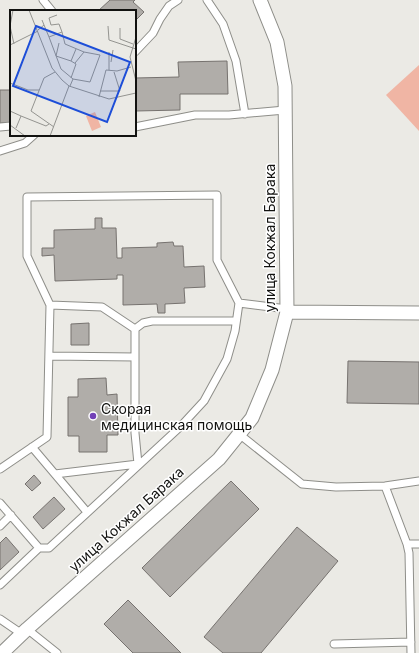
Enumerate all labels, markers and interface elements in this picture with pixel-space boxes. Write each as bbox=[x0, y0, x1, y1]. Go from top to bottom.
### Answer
inset map bbox=[10, 10, 136, 136]
street label: улица Кокжал Барака bbox=[261, 164, 278, 312]
place label: Скорая медицинская помощь bbox=[101, 400, 253, 433]
marker: Скорая медицинская помощь bbox=[88, 411, 98, 421]
street label: улица Кокжал Барака bbox=[65, 463, 187, 575]

